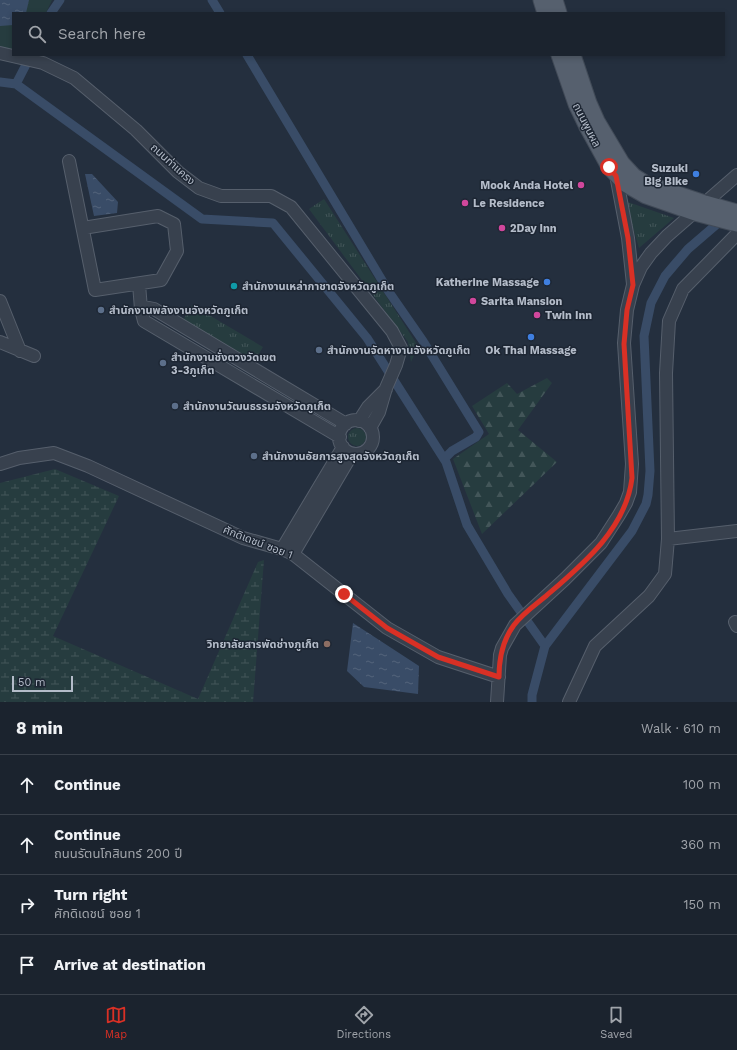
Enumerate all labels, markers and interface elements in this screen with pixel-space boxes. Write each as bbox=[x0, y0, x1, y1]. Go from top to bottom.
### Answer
search box bbox=[12, 12, 725, 56]
icon: search bbox=[26, 23, 48, 45]
text: Search here bbox=[58, 25, 146, 43]
street label: ถนนพูนผล bbox=[570, 101, 603, 150]
street label: ถนนท่าแครง bbox=[148, 141, 198, 188]
route start bbox=[600, 158, 618, 176]
place label: Suzuki Big Bike bbox=[644, 162, 688, 188]
marker: Suzuki Big Bike bbox=[691, 169, 701, 179]
place label: Mook Anda Hotel bbox=[480, 179, 573, 192]
marker: Mook Anda Hotel bbox=[576, 180, 586, 190]
place label: Le Residence bbox=[473, 197, 545, 210]
marker: Le Residence bbox=[460, 198, 470, 208]
place label: 2Day Inn bbox=[510, 222, 557, 235]
marker: 2Day Inn bbox=[497, 223, 507, 233]
place label: Katherine Massage bbox=[436, 276, 539, 289]
marker: Katherine Massage bbox=[542, 277, 552, 287]
place label: สำนักงานเหล่ากาชาดจังหวัดภูเก็ต bbox=[242, 280, 394, 293]
marker: สำนักงานเหล่ากาชาดจังหวัดภูเก็ต bbox=[229, 281, 239, 291]
place label: Sarita Mansion bbox=[481, 295, 562, 308]
marker: Sarita Mansion bbox=[468, 296, 478, 306]
place label: สำนักงานพลังงานจังหวัดภูเก็ต bbox=[109, 304, 248, 317]
marker: สำนักงานพลังงานจังหวัดภูเก็ต bbox=[96, 305, 106, 315]
place label: Twin Inn bbox=[545, 309, 592, 322]
marker: Twin Inn bbox=[532, 310, 542, 320]
marker: Ok Thai Massage bbox=[526, 332, 536, 342]
place label: สำนักงานจัดหางานจังหวัดภูเก็ต bbox=[327, 344, 470, 357]
place label: Ok Thai Massage bbox=[485, 344, 577, 357]
marker: สำนักงานจัดหางานจังหวัดภูเก็ต bbox=[314, 345, 324, 355]
place label: สำนักงานชั่งตวงวัดเขต 3-3ภูเก็ต bbox=[171, 349, 276, 377]
marker: สำนักงานชั่งตวงวัดเขต 3-3ภูเก็ต bbox=[158, 358, 168, 368]
place label: สำนักงานวัฒนธรรมจังหวัดภูเก็ต bbox=[183, 400, 331, 413]
marker: สำนักงานวัฒนธรรมจังหวัดภูเก็ต bbox=[170, 401, 180, 411]
place label: สำนักงานอัยการสูงสุดจังหวัดภูเก็ต bbox=[262, 450, 419, 463]
marker: สำนักงานอัยการสูงสุดจังหวัดภูเก็ต bbox=[249, 451, 259, 461]
street label: ศักดิเดชน์ ซอย 1 bbox=[221, 523, 294, 562]
route end bbox=[335, 585, 353, 603]
place label: วิทยาลัยสารพัดช่างภูเก็ต bbox=[207, 638, 319, 651]
marker: วิทยาลัยสารพัดช่างภูเก็ต bbox=[322, 639, 332, 649]
scale bar bbox=[12, 674, 73, 693]
text: 50 m bbox=[18, 676, 45, 689]
text: 8 min bbox=[16, 718, 63, 738]
text: Walk · 610 m bbox=[641, 721, 721, 736]
icon: ahead bbox=[16, 774, 38, 796]
text: Continue bbox=[54, 776, 121, 794]
text: 100 m bbox=[683, 777, 721, 792]
text: Continue bbox=[54, 826, 121, 844]
icon: ahead bbox=[16, 834, 38, 856]
text: 360 m bbox=[681, 837, 721, 852]
text: ถนนรัตนโกสินทร์ 200 ปี bbox=[54, 846, 182, 861]
text: Turn right bbox=[54, 886, 127, 904]
icon: right bbox=[16, 894, 38, 916]
text: 150 m bbox=[683, 897, 721, 912]
text: ศักดิเดชน์ ซอย 1 bbox=[54, 906, 141, 921]
icon: arrive bbox=[16, 954, 38, 976]
text: Arrive at destination bbox=[54, 956, 206, 974]
tab: Map bbox=[105, 1004, 127, 1041]
tab: Directions bbox=[337, 1004, 391, 1041]
tab: Saved bbox=[600, 1004, 632, 1041]

